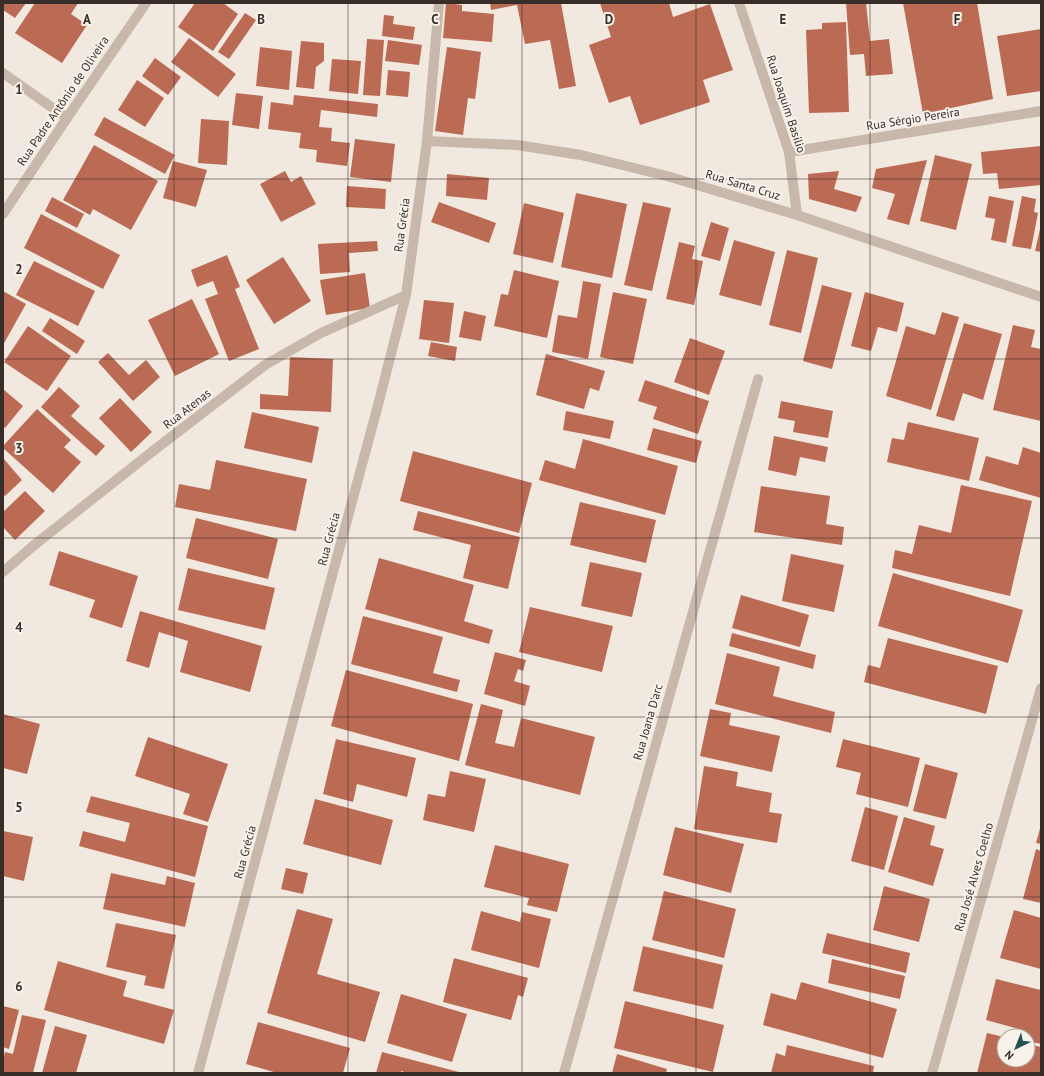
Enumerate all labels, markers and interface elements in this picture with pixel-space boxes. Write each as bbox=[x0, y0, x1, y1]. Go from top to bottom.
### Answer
text: A bbox=[83, 11, 91, 28]
text: B bbox=[257, 11, 265, 28]
text: C bbox=[431, 11, 439, 28]
text: D bbox=[605, 11, 613, 28]
text: E bbox=[780, 11, 787, 28]
text: F bbox=[954, 11, 961, 28]
street label: Rua Padre Antônio de Oliveira bbox=[13, 33, 112, 168]
street label: Rua Joaquim Basílio bbox=[764, 53, 809, 155]
text: 1 bbox=[15, 81, 23, 98]
street label: Rua Sérgio Pereira bbox=[865, 104, 961, 133]
street label: Rua Santa Cruz bbox=[704, 166, 782, 203]
street label: Rua Grécia bbox=[390, 197, 413, 253]
text: 2 bbox=[15, 261, 23, 278]
street label: Rua Atenas bbox=[160, 385, 214, 432]
text: 3 bbox=[15, 440, 23, 457]
street label: Rua Grécia bbox=[314, 511, 343, 567]
text: 4 bbox=[15, 619, 23, 636]
street label: Rua Joana D'arc bbox=[629, 681, 666, 762]
text: 5 bbox=[15, 799, 23, 816]
street label: Rua José Alves Coelho bbox=[951, 821, 996, 933]
street label: Rua Grécia bbox=[230, 824, 259, 880]
text: 6 bbox=[15, 978, 23, 995]
north arrow bbox=[996, 1028, 1036, 1068]
text: N bbox=[1002, 1048, 1017, 1063]

